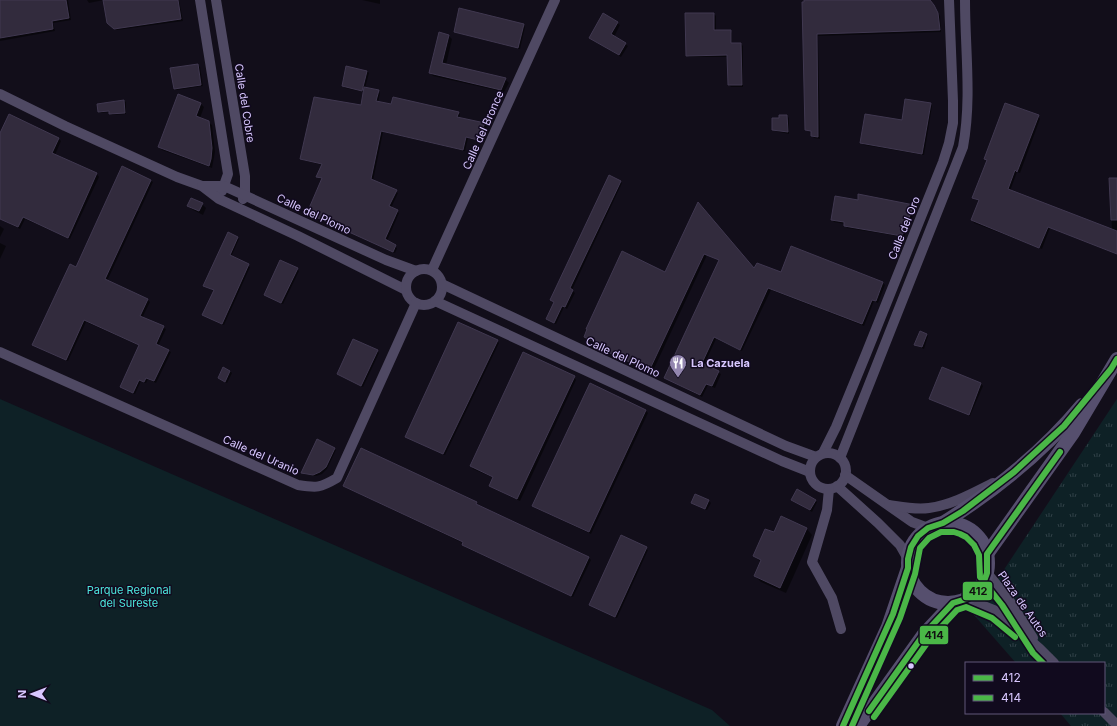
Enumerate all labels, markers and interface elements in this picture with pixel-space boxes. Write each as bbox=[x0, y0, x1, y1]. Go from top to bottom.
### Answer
street label: Calle del Cobre bbox=[232, 63, 258, 143]
street label: Calle del Bronce bbox=[459, 88, 507, 172]
street label: Calle del Plomo bbox=[275, 191, 354, 238]
street label: Calle del Oro bbox=[885, 194, 923, 262]
street label: Calle del Plomo bbox=[584, 334, 663, 381]
restaurant icon: La Cazuela bbox=[668, 353, 688, 378]
place label: La Cazuela bbox=[691, 356, 750, 370]
street label: Calle del Uranio bbox=[221, 432, 302, 478]
street label: Plaza de Autos bbox=[995, 568, 1051, 640]
line badge: 412 bbox=[962, 581, 993, 601]
park label: Parque Regional del Sureste bbox=[87, 583, 171, 610]
text: 412 bbox=[969, 584, 987, 598]
line badge: 414 bbox=[919, 625, 949, 645]
text: 414 bbox=[924, 628, 944, 642]
unlabelled marker bbox=[906, 661, 916, 671]
legend bbox=[965, 662, 1105, 714]
text: 412 bbox=[1001, 670, 1021, 685]
north arrow bbox=[12, 674, 52, 714]
text: N bbox=[15, 690, 29, 698]
text: 414 bbox=[1001, 690, 1021, 705]

